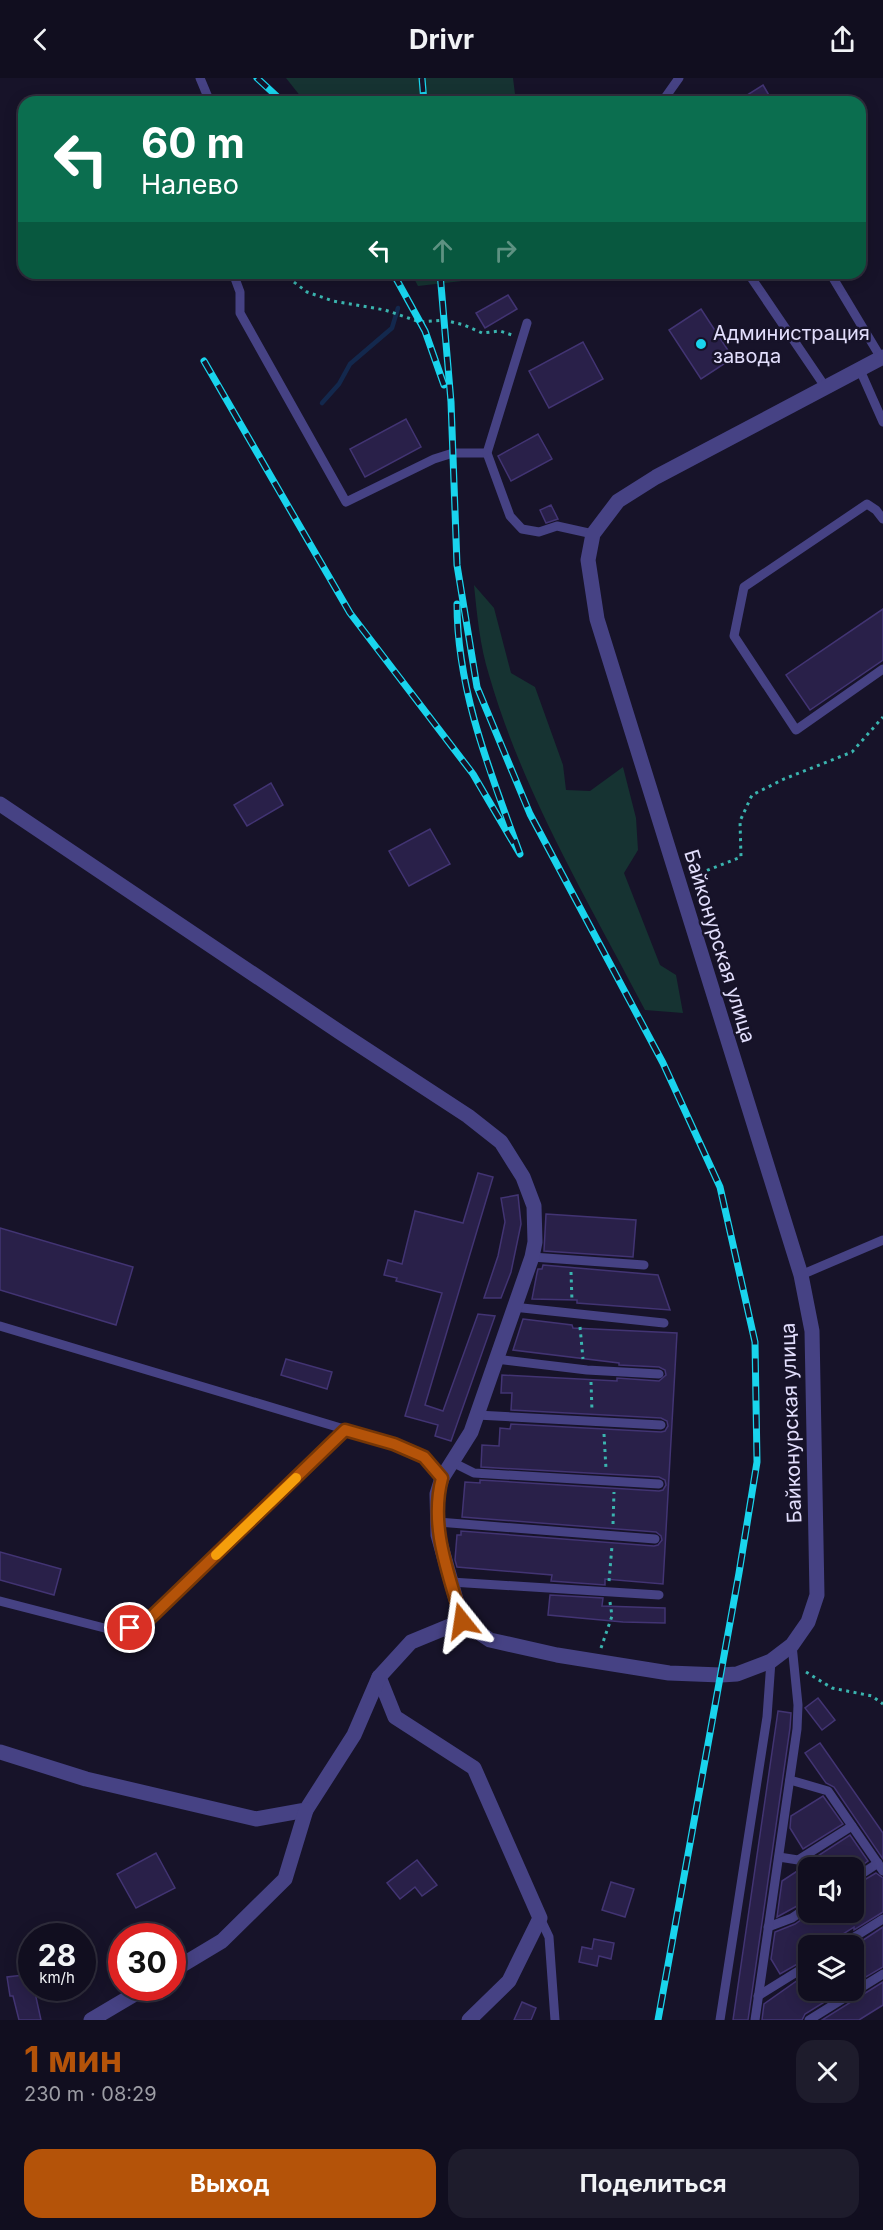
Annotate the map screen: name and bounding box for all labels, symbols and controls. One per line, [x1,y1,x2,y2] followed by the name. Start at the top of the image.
[24,23,57,56] icon: back
[409,23,474,56] text: Drivr
[826,23,859,56] icon: share
[141,117,245,168] text: 60 m
[42,120,120,198] icon: left
[141,168,239,201] text: Налево
[363,234,396,267] icon: left
[426,234,459,267] icon: ahead
[489,234,522,267] icon: right
[713,321,870,368] place label: Администрация завода
[694,337,708,351] marker: Администрация завода
[679,847,761,1045] street label: Байконурская улица
[776,1322,806,1524] street label: Байконурская улица
[430,1589,494,1653] position arrow
[104,1602,155,1653] pin
[113,1611,146,1644] icon: arrive
[798,1857,864,2001] map controls
[798,1857,864,1923] button: sound
[108,1923,186,2001] speed limit sign: 30
[798,1935,864,2001] button: layers
[38,1937,76,1973] text: 28
[39,1968,75,1987] text: km/h
[24,2037,122,2081] text: 1 мин
[796,2040,859,2103] button: close
[24,2082,157,2106] text: 230 m · 08:29
[24,2149,436,2218] button: Выход
[448,2149,859,2218] button: Поделиться

